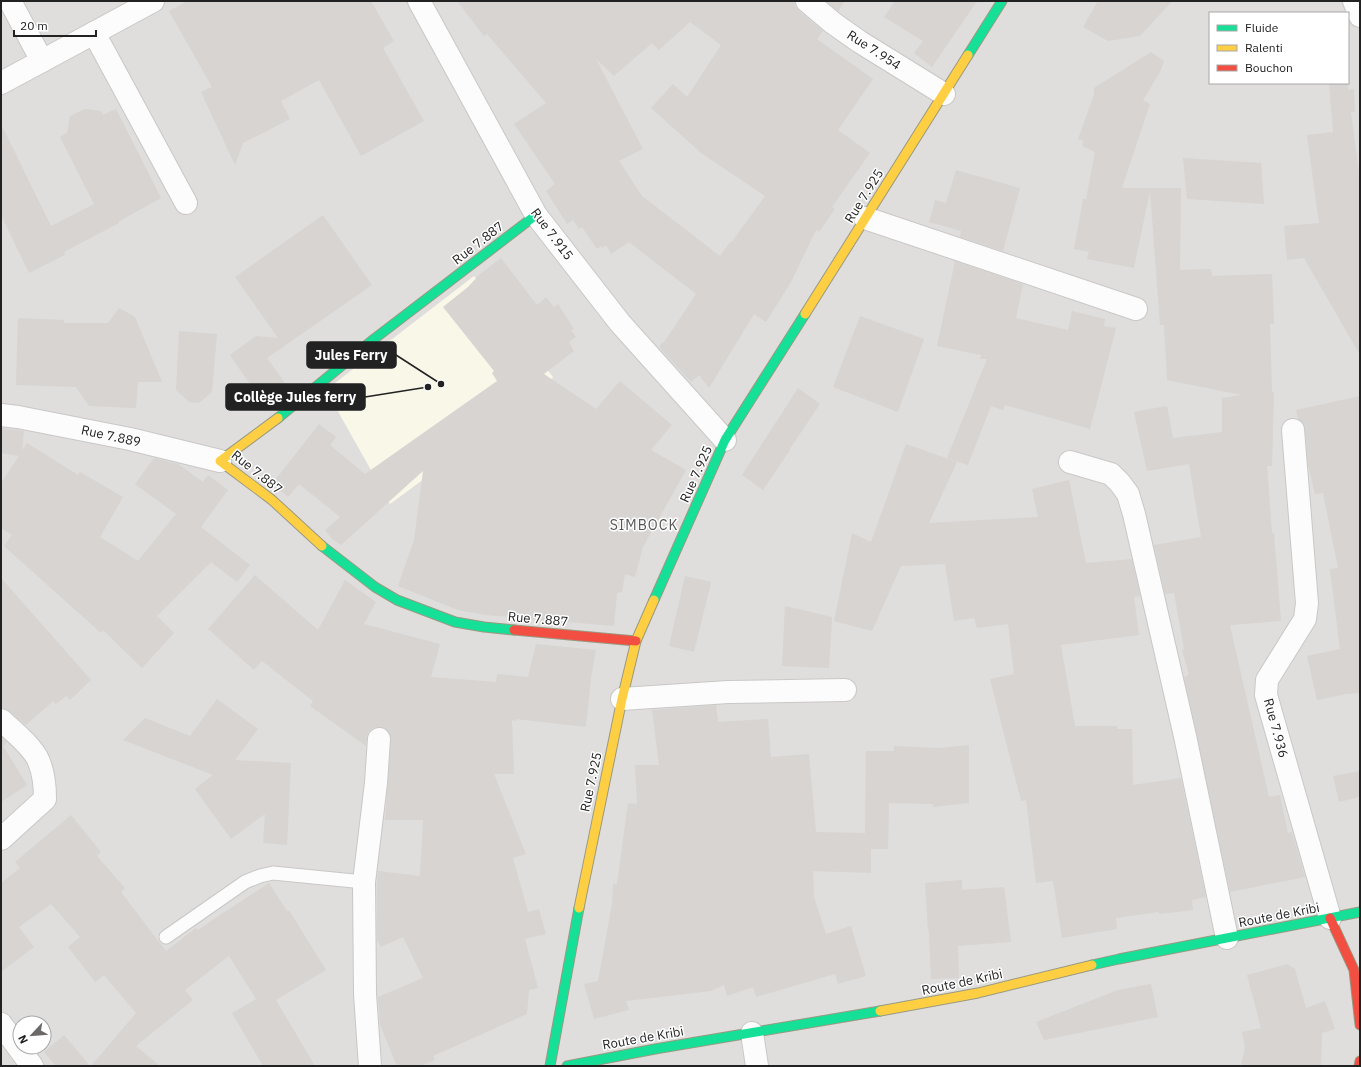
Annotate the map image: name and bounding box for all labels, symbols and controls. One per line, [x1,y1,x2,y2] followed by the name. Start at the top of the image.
[14,12,96,38] scale bar
[1209,12,1349,84] legend
[20,18,48,33] text: 20 m
[1245,20,1279,35] text: Fluide
[844,26,904,74] street label: Rue 7.954
[1245,40,1283,55] text: Ralenti
[1245,60,1293,75] text: Bouchon
[841,166,887,226] street label: Rue 7.925
[527,205,577,263] street label: Rue 7.915
[449,218,507,268] street label: Rue 7.887
[307,342,396,368] callout: Jules Ferry
[314,346,388,364] text: Jules Ferry
[226,384,365,410] callout: Collège Jules ferry
[234,388,357,406] text: Collège Jules ferry
[80,421,142,451] street label: Rue 7.889
[676,443,716,505] street label: Rue 7.925
[228,446,286,498] street label: Rue 7.887
[610,516,678,534] district label: SIMBOCK
[507,608,569,630] street label: Rue 7.887
[1260,697,1292,759] street label: Rue 7.936
[576,751,606,813] street label: Rue 7.925
[1237,899,1321,931] street label: Route de Kribi
[920,965,1004,999] street label: Route de Kribi
[12,1015,52,1055] north arrow
[601,1022,685,1054] street label: Route de Kribi
[15,1033,31,1046] text: N

